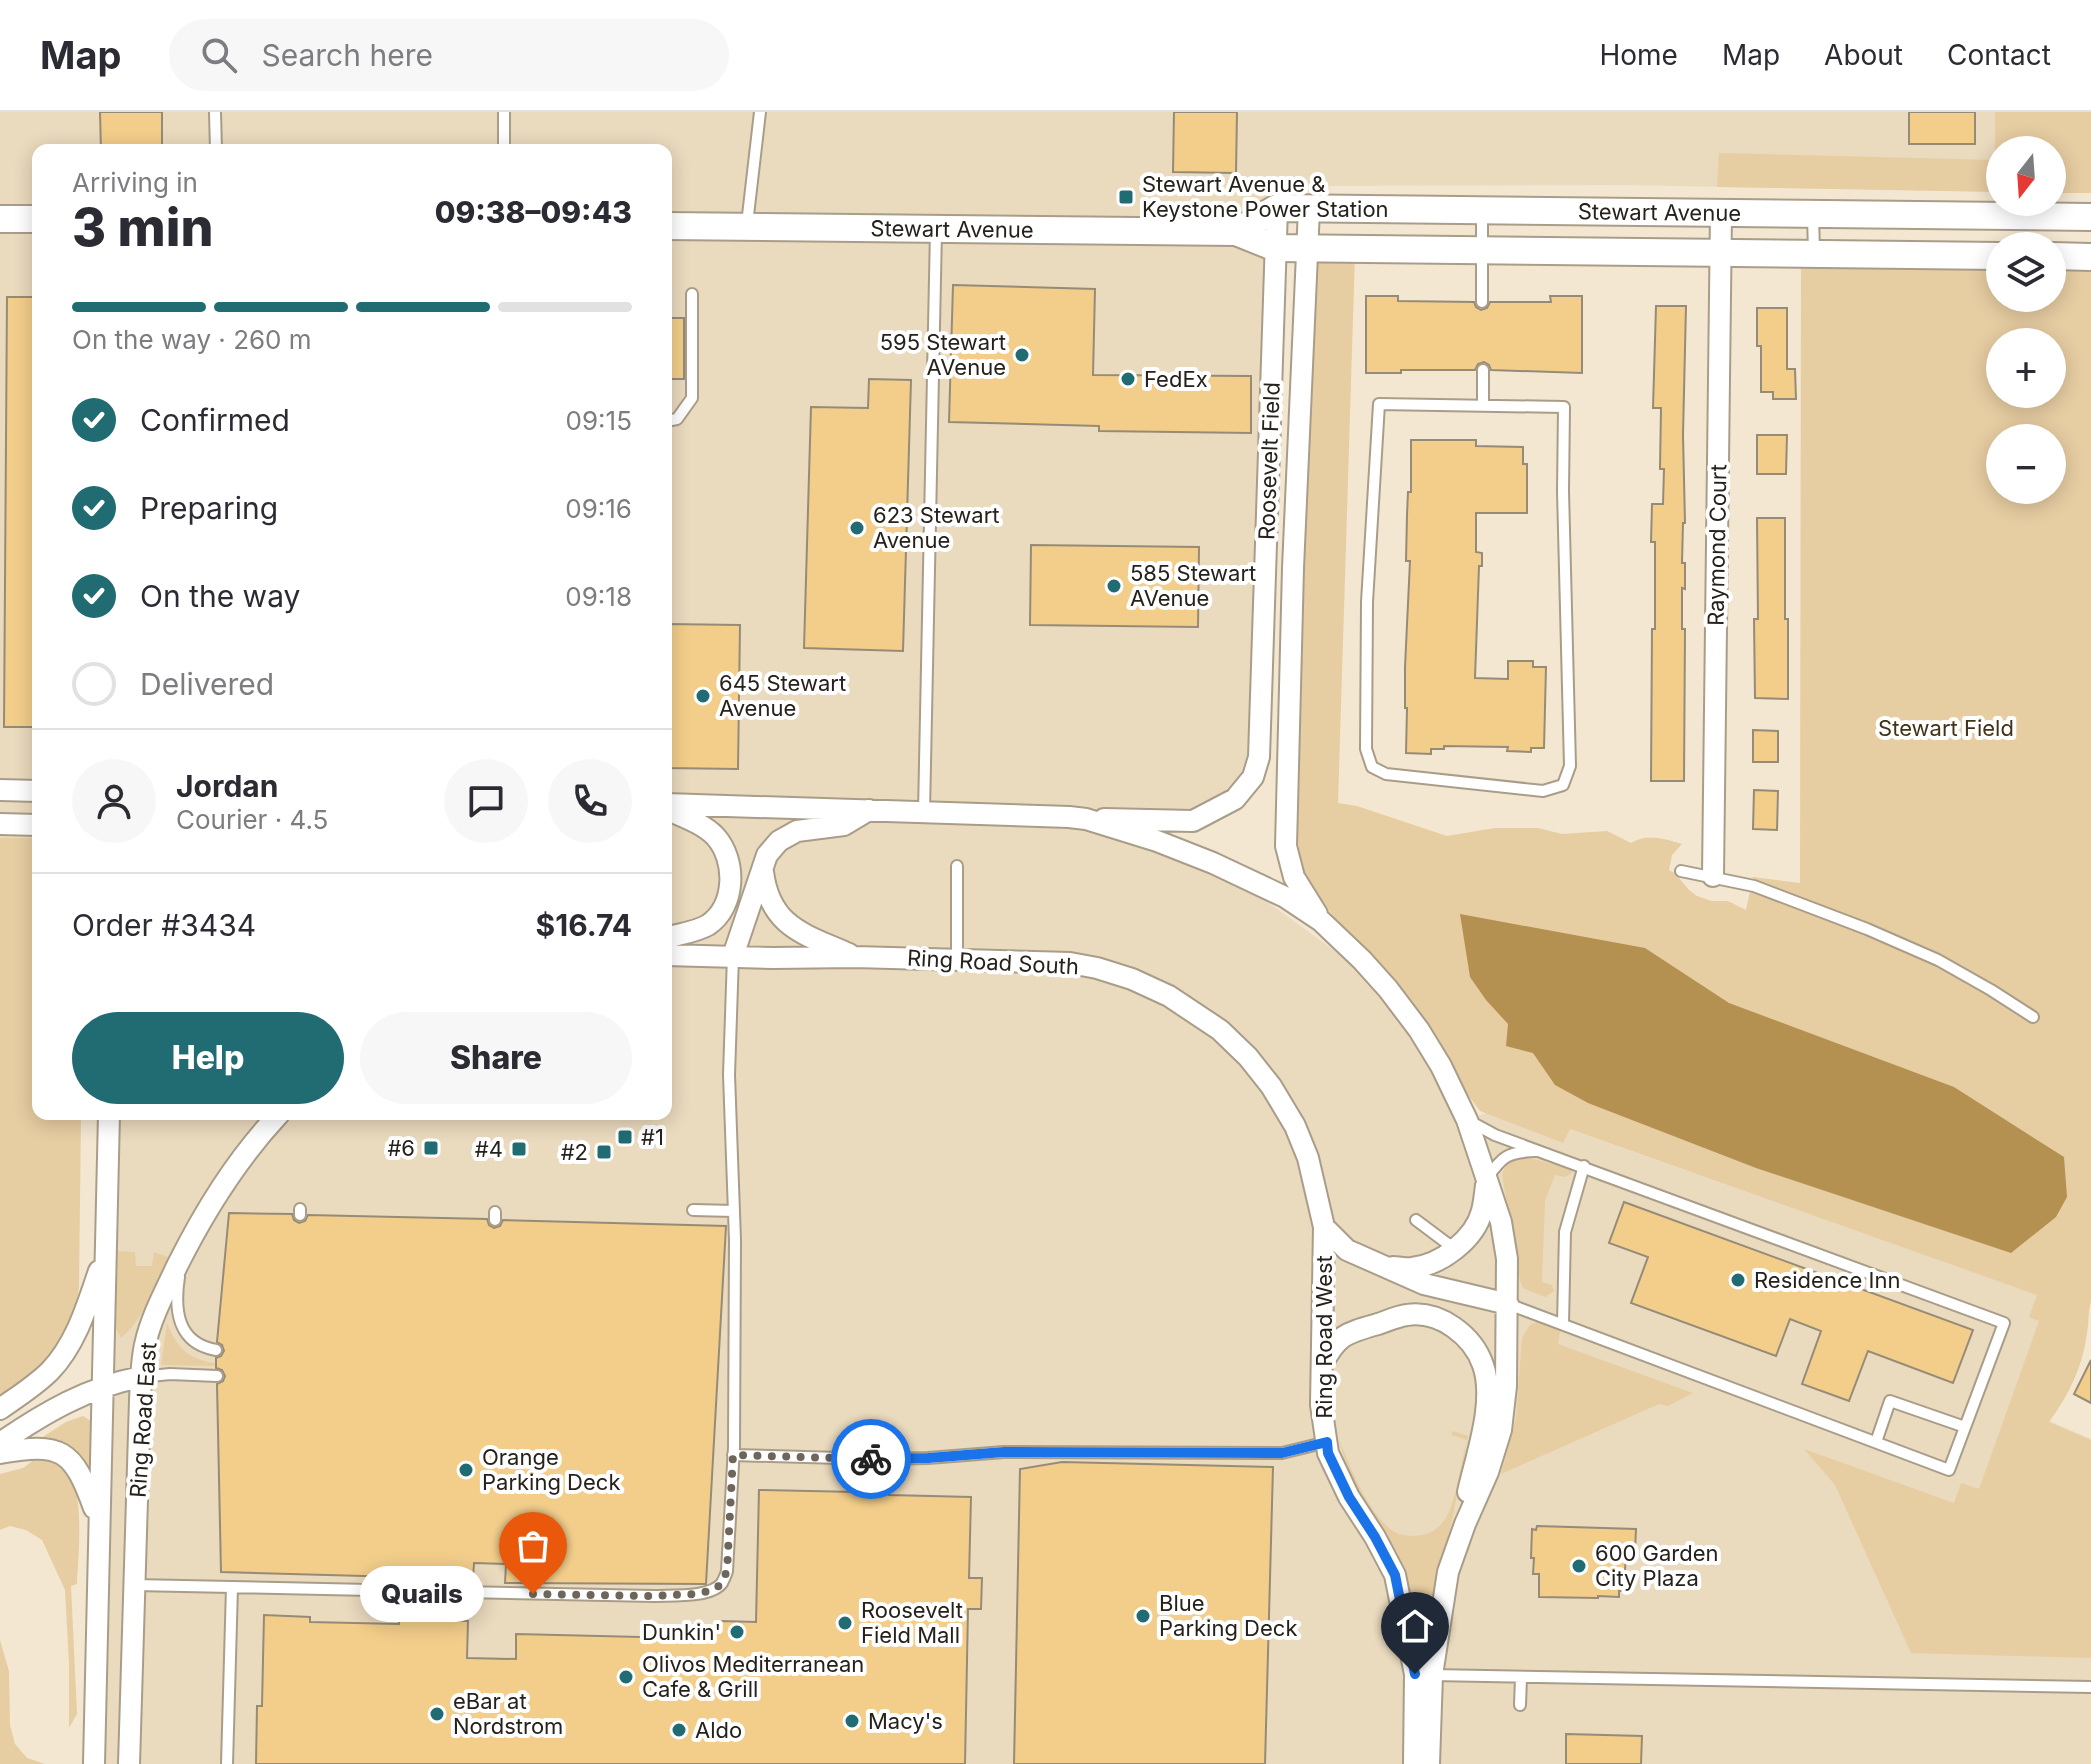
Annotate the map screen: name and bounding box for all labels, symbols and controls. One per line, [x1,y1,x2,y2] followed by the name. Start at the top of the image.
[169,19,729,91] search box
[40,32,121,78] text: Map
[197,33,241,77] icon: search
[261,37,433,73] text: Search here
[1599,38,1678,72] text: Home
[1722,38,1780,72] text: Map
[1824,38,1903,72] text: About
[1947,38,2051,72] text: Contact
[1986,136,2066,216] north arrow
[1986,136,2066,504] map controls
[72,167,198,198] text: Arriving in
[1142,171,1389,222] place label: Stewart Avenue & Keystone Power Station
[1117,188,1135,206] marker: Stewart Avenue & Keystone Power Station
[435,194,632,230] text: 09:38–09:43
[72,196,214,259] text: 3 min
[1578,198,1741,226] street label: Stewart Avenue
[870,215,1034,243] street label: Stewart Avenue
[1986,232,2066,312] button: layers
[72,324,312,355] text: On the way · 260 m
[1986,328,2066,408] button: +
[880,329,1006,380] place label: 595 Stewart AVenue
[1013,346,1031,364] marker: 595 Stewart AVenue
[1144,366,1208,392] place label: FedEx
[1119,370,1137,388] marker: FedEx
[1253,382,1285,540] street label: Roosevelt Field
[72,398,116,442] icon: check
[140,402,290,438] text: Confirmed
[566,405,632,436] text: 09:15
[1986,424,2066,504] button: −
[1703,464,1731,626] street label: Raymond Court
[72,486,116,530] icon: check
[140,490,278,526] text: Preparing
[565,493,632,524] text: 09:16
[873,502,1000,553] place label: 623 Stewart Avenue
[848,519,866,537] marker: 623 Stewart Avenue
[1130,560,1256,611] place label: 585 Stewart AVenue
[72,574,116,618] icon: check
[1105,577,1123,595] marker: 585 Stewart AVenue
[140,578,300,614] text: On the way
[565,581,632,612] text: 09:18
[140,666,274,702] text: Delivered
[719,670,846,721] place label: 645 Stewart Avenue
[694,687,712,705] marker: 645 Stewart Avenue
[1878,715,2014,741] park label: Stewart Field
[72,759,156,843] button: person
[444,759,528,843] button: chat
[548,759,632,843] button: phone
[176,768,278,804] text: Jordan
[176,804,328,835] text: Courier · 4.5
[72,907,256,943] text: Order #3434
[536,907,632,943] text: $16.74
[906,945,1080,979] street label: Ring Road South
[72,1012,344,1104] button: Help
[360,1012,632,1104] button: Share
[641,1124,664,1150] place label: #1
[616,1128,634,1146] marker: #1
[387,1135,415,1161] place label: #6
[475,1136,503,1162] place label: #4
[422,1139,440,1157] marker: #6
[561,1139,588,1165] place label: #2
[510,1140,528,1158] marker: #4
[595,1143,613,1161] marker: #2
[1311,1255,1337,1419] street label: Ring Road West
[1754,1267,1900,1293] place label: Residence Inn
[1729,1271,1747,1289] marker: Residence Inn
[125,1341,161,1499] street label: Ring Road East
[831,1419,911,1499] courier
[849,1437,893,1481] icon: bike
[482,1444,620,1495] place label: Orange Parking Deck
[457,1461,475,1479] marker: Orange Parking Deck
[499,1512,567,1594] pin
[511,1524,555,1568] icon: bag
[1595,1540,1719,1591] place label: 600 Garden City Plaza
[1570,1557,1588,1575] marker: 600 Garden City Plaza
[361,1566,485,1622] callout: Quails
[381,1578,463,1609] text: Quails
[1159,1590,1297,1641] place label: Blue Parking Deck
[1381,1592,1449,1674] pin
[861,1597,963,1648] place label: Roosevelt Field Mall
[1393,1604,1437,1648] icon: home
[1134,1607,1152,1625] marker: Blue Parking Deck
[836,1614,854,1632] marker: Roosevelt Field Mall
[642,1619,721,1645] place label: Dunkin'
[728,1623,746,1641] marker: Dunkin'
[642,1651,864,1702] place label: Olivos Mediterranean Cafe & Grill
[617,1668,635,1686] marker: Olivos Mediterranean Cafe & Grill
[453,1688,563,1739] place label: eBar at Nordstrom
[428,1705,446,1723] marker: eBar at Nordstrom
[868,1708,943,1734] place label: Macy's
[843,1712,861,1730] marker: Macy's
[695,1717,742,1743] place label: Aldo
[670,1721,688,1739] marker: Aldo

